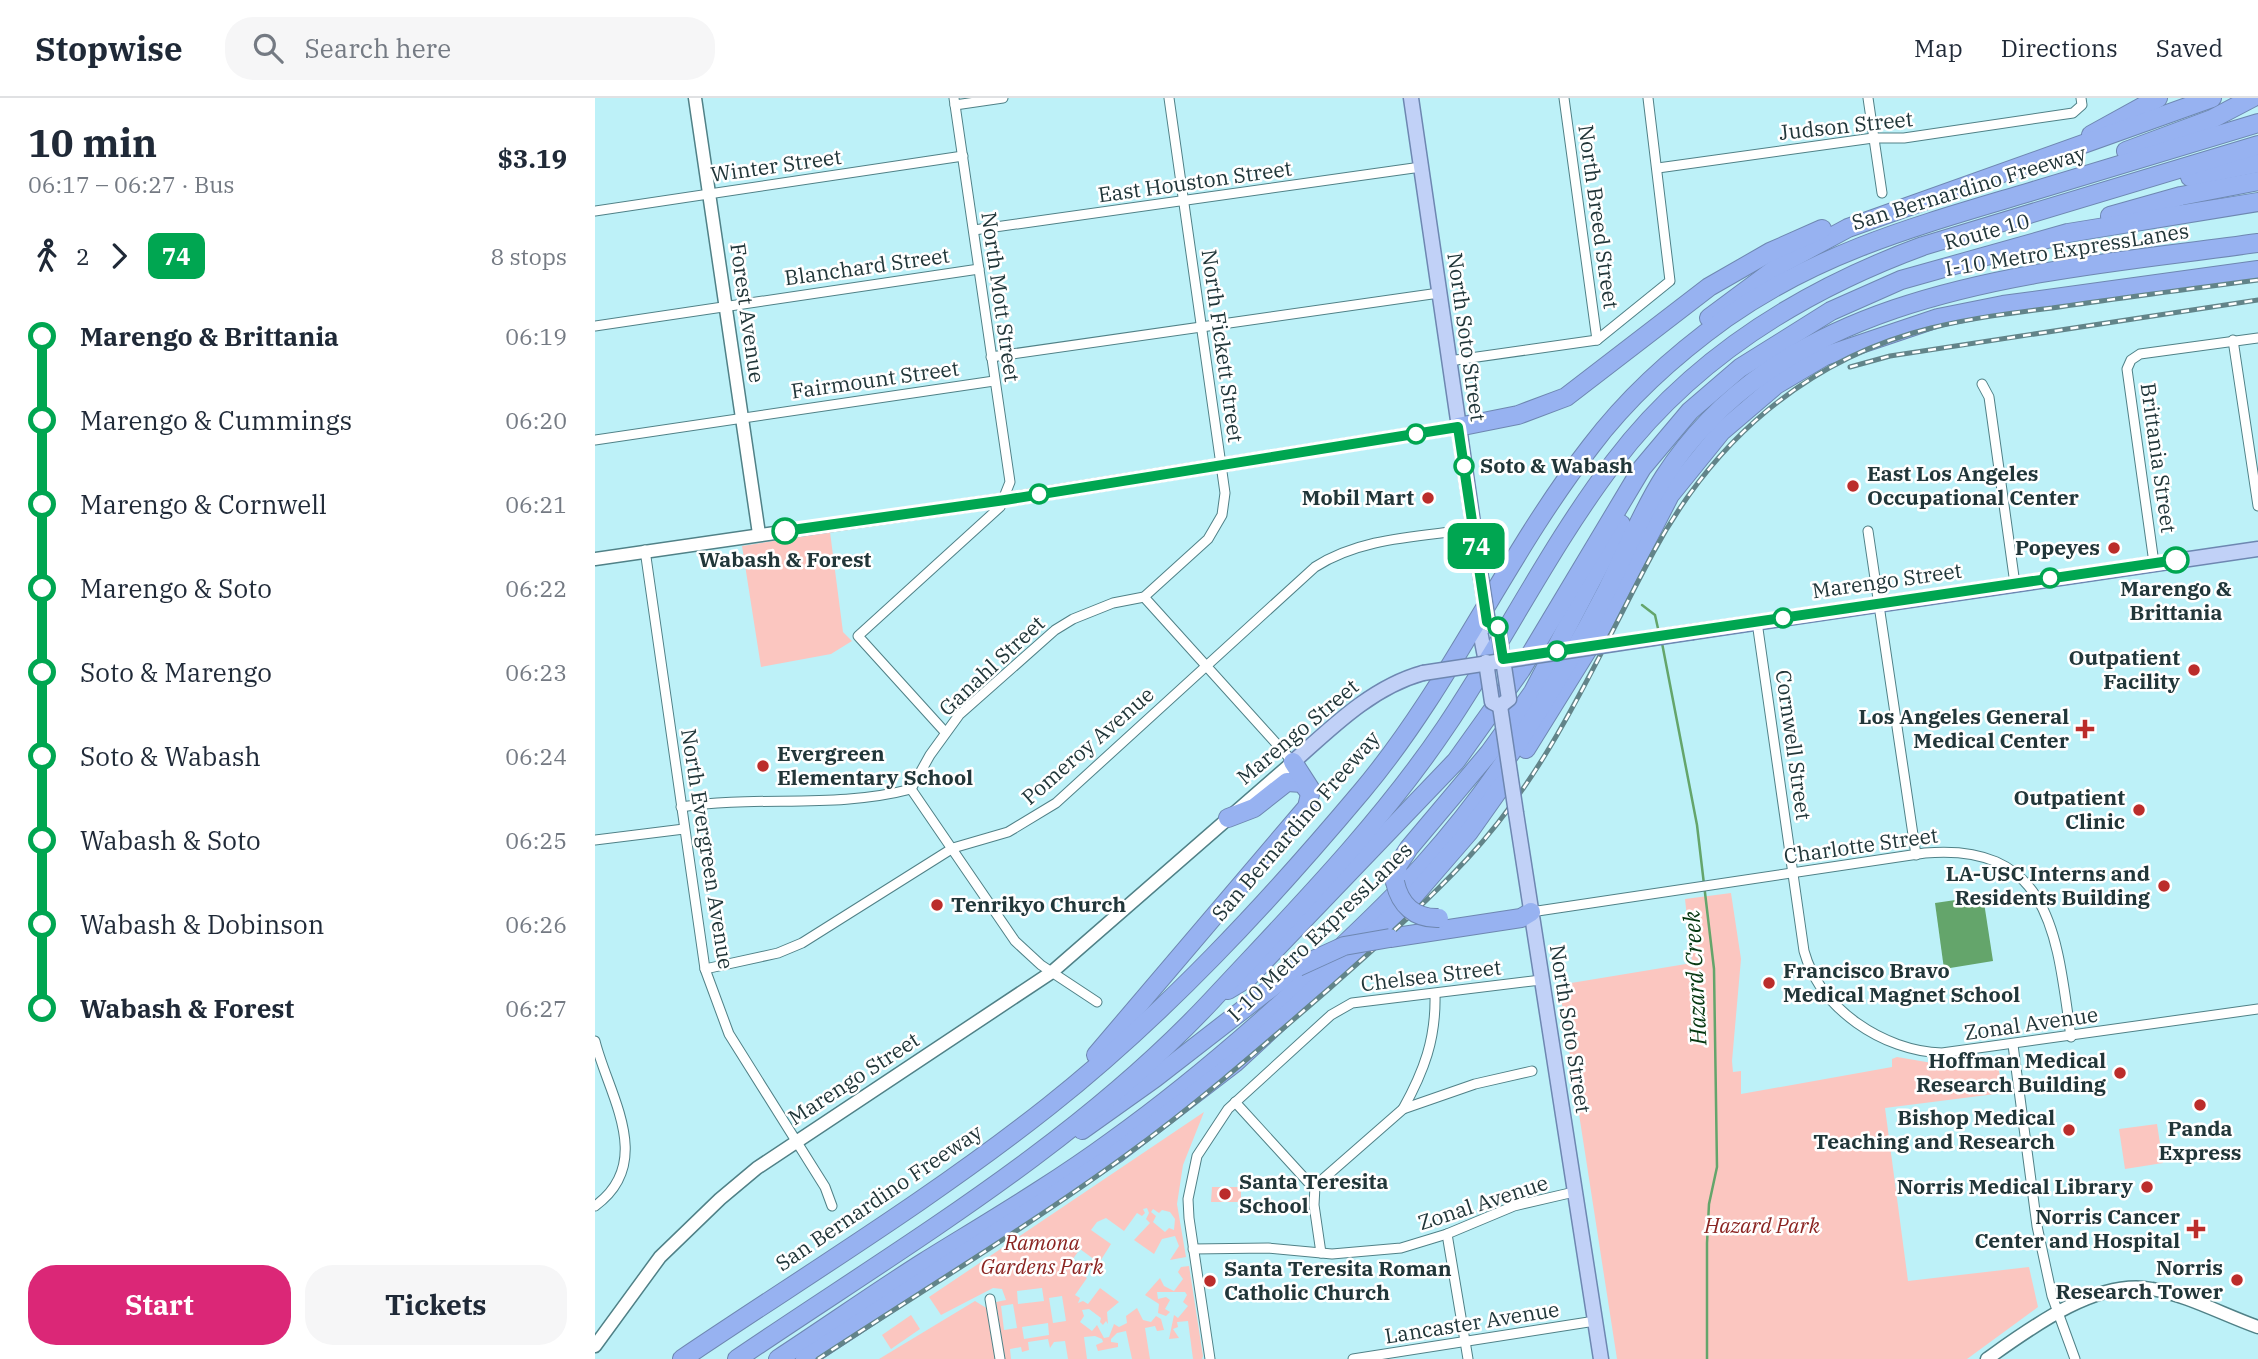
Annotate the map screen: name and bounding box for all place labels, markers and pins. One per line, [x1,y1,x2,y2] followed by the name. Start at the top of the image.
[1406,424,1426,444] unlabelled marker
[1480,451,1634,479] place label: Soto & Wabash
[1454,456,1474,476] marker: Soto & Wabash
[1867,459,2080,511] place label: East Los Angeles Occupational Center
[1845,478,1861,494] marker: East Los Angeles Occupational Center
[1302,483,1414,511] place label: Mobil Mart
[1029,484,1049,504] unlabelled marker
[1420,490,1436,506] marker: Mobil Mart
[772,518,798,544] marker: Wabash & Forest
[2015,533,2100,561] place label: Popeyes
[2106,540,2122,556] marker: Popeyes
[699,545,872,573] place label: Wabash & Forest
[2163,547,2189,573] marker: Marengo & Brittania
[2040,568,2060,588] unlabelled marker
[2120,574,2232,626] place label: Marengo & Brittania
[1773,608,1793,628] unlabelled marker
[1488,617,1508,637] unlabelled marker
[1547,641,1567,661] unlabelled marker
[2068,643,2180,695] place label: Outpatient Facility
[2186,662,2202,678] marker: Outpatient Facility
[1859,702,2070,754] place label: Los Angeles General Medical Center
[2075,719,2095,739] marker: Los Angeles General Medical Center
[777,739,973,791] place label: Evergreen Elementary School
[755,758,771,774] marker: Evergreen Elementary School
[2013,783,2125,835] place label: Outpatient Clinic
[2131,802,2147,818] marker: Outpatient Clinic
[1946,859,2151,911] place label: LA-USC Interns and Residents Building
[2156,878,2172,894] marker: LA-USC Interns and Residents Building
[951,890,1127,918] place label: Tenrikyo Church
[929,897,945,913] marker: Tenrikyo Church
[1783,956,2020,1008] place label: Francisco Bravo Medical Magnet School
[1761,975,1777,991] marker: Francisco Bravo Medical Magnet School
[1916,1046,2107,1098] place label: Hoffman Medical Research Building
[2112,1065,2128,1081] marker: Hoffman Medical Research Building
[2192,1097,2208,1113] marker: Panda Express
[1813,1103,2055,1155] place label: Bishop Medical Teaching and Research
[2159,1114,2241,1166] place label: Panda Express
[2061,1122,2077,1138] marker: Bishop Medical Teaching and Research
[1239,1167,1388,1219] place label: Santa Teresita School
[1897,1172,2133,1200] place label: Norris Medical Library
[2139,1179,2155,1195] marker: Norris Medical Library
[1217,1186,1233,1202] marker: Santa Teresita School
[1975,1202,2181,1254] place label: Norris Cancer Center and Hospital
[2186,1219,2206,1239] marker: Norris Cancer Center and Hospital
[2056,1253,2224,1305] place label: Norris Research Tower
[1224,1254,1452,1306] place label: Santa Teresita Roman Catholic Church
[2229,1272,2245,1288] marker: Norris Research Tower
[1202,1273,1218,1289] marker: Santa Teresita Roman Catholic Church

